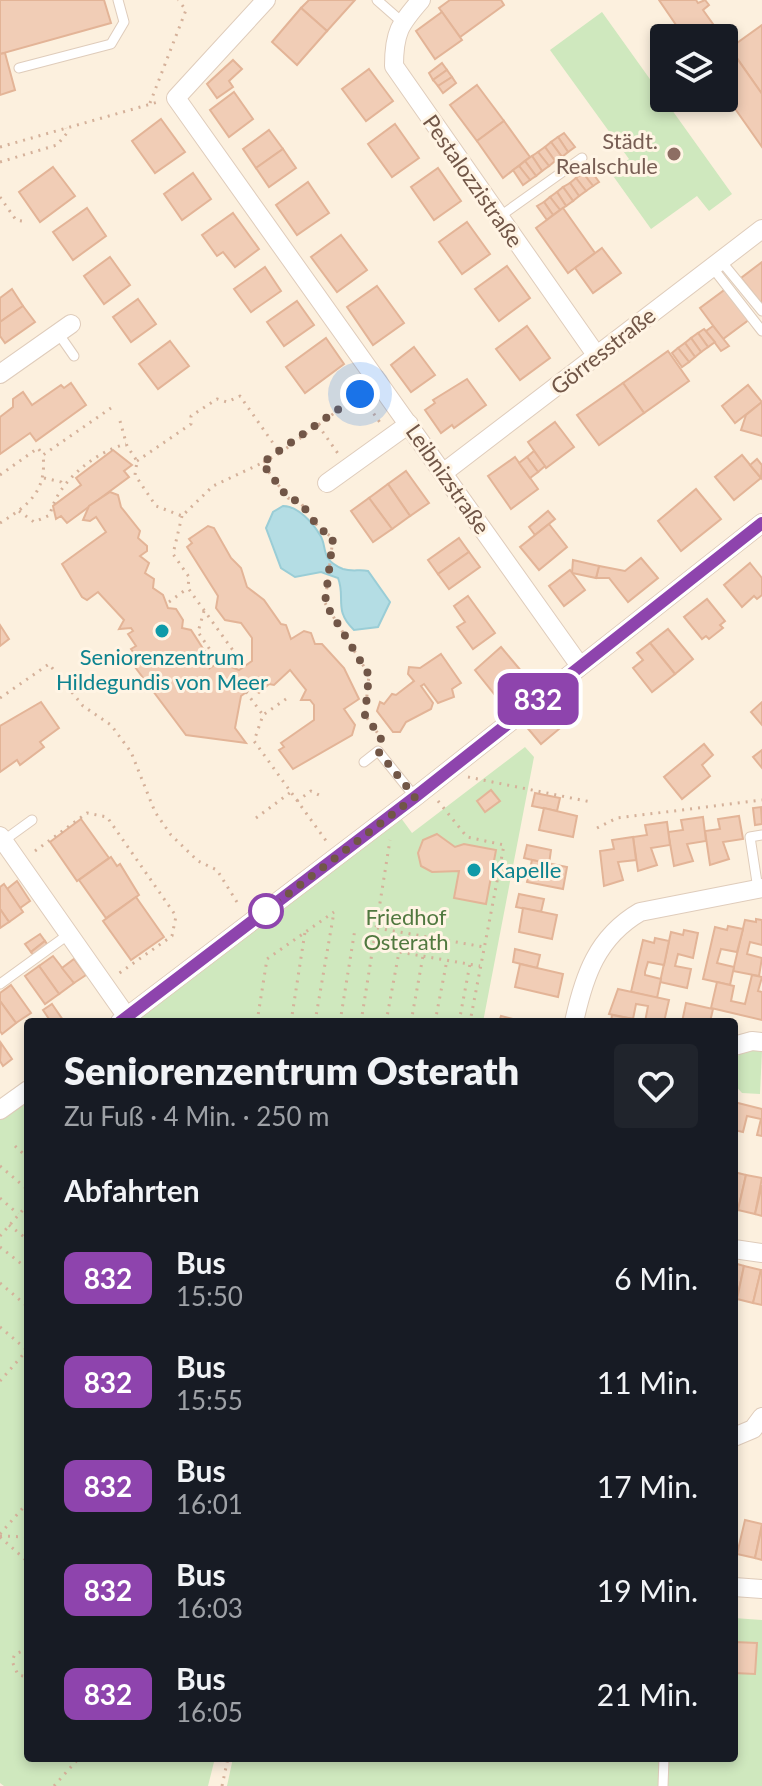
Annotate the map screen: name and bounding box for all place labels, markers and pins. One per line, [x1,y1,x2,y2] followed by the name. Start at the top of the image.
[556,127,658,179] place label: Städt. Realschule
[665,145,683,163] marker: Städt. Realschule
[153,622,171,640] marker: Seniorenzentrum Hildegundis von Meer
[56,643,268,695] place label: Seniorenzentrum Hildegundis von Meer
[490,856,561,883] place label: Kapelle
[465,861,483,879] marker: Kapelle
[249,894,283,928] unlabelled marker

